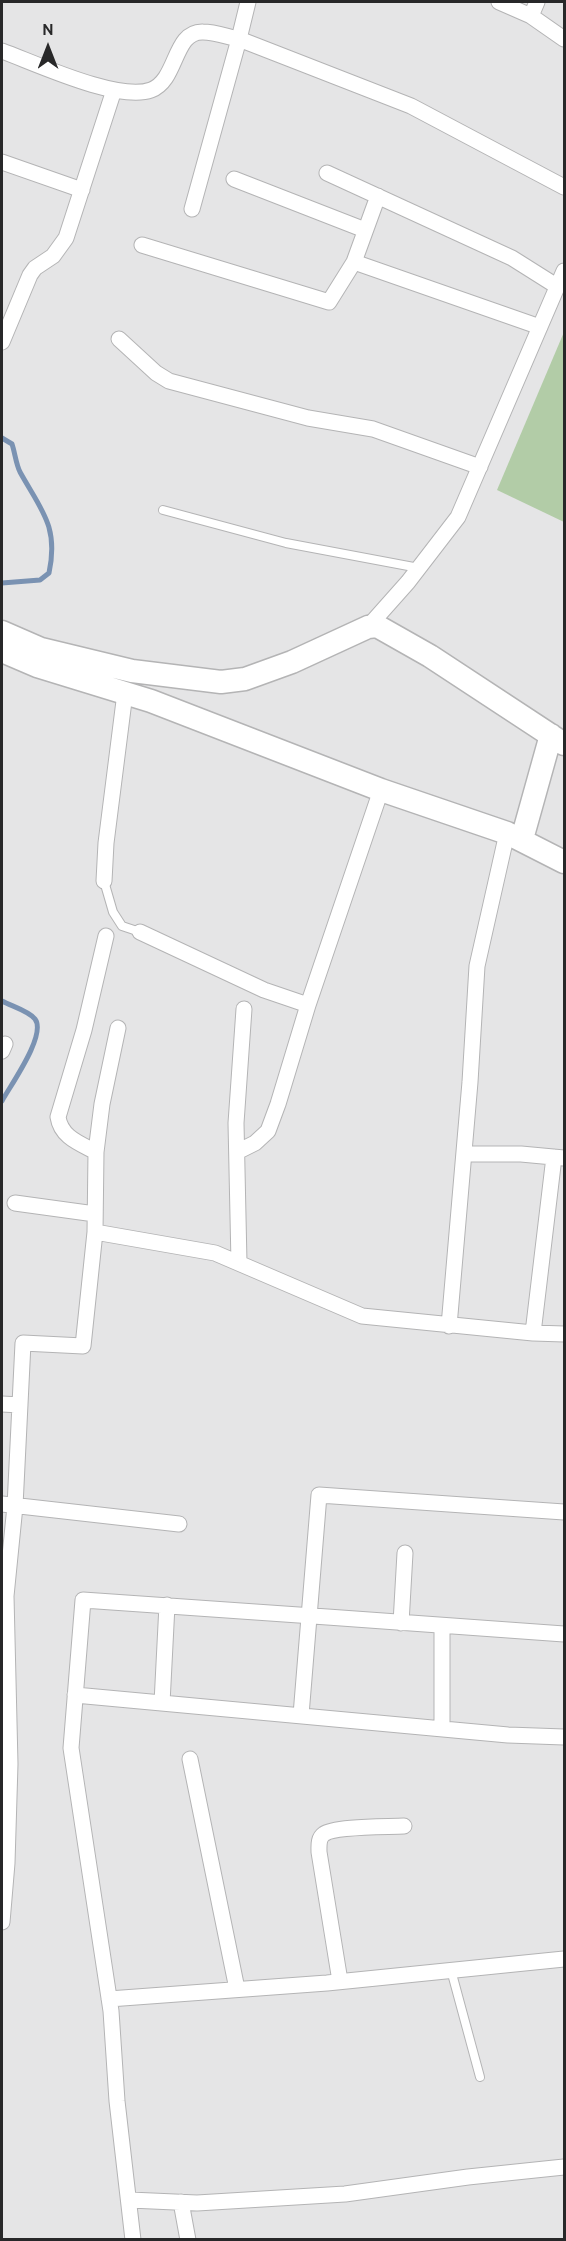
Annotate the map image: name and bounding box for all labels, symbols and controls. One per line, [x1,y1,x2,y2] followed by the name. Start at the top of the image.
[18,18,78,78] north arrow
[42,20,54,39] text: N

